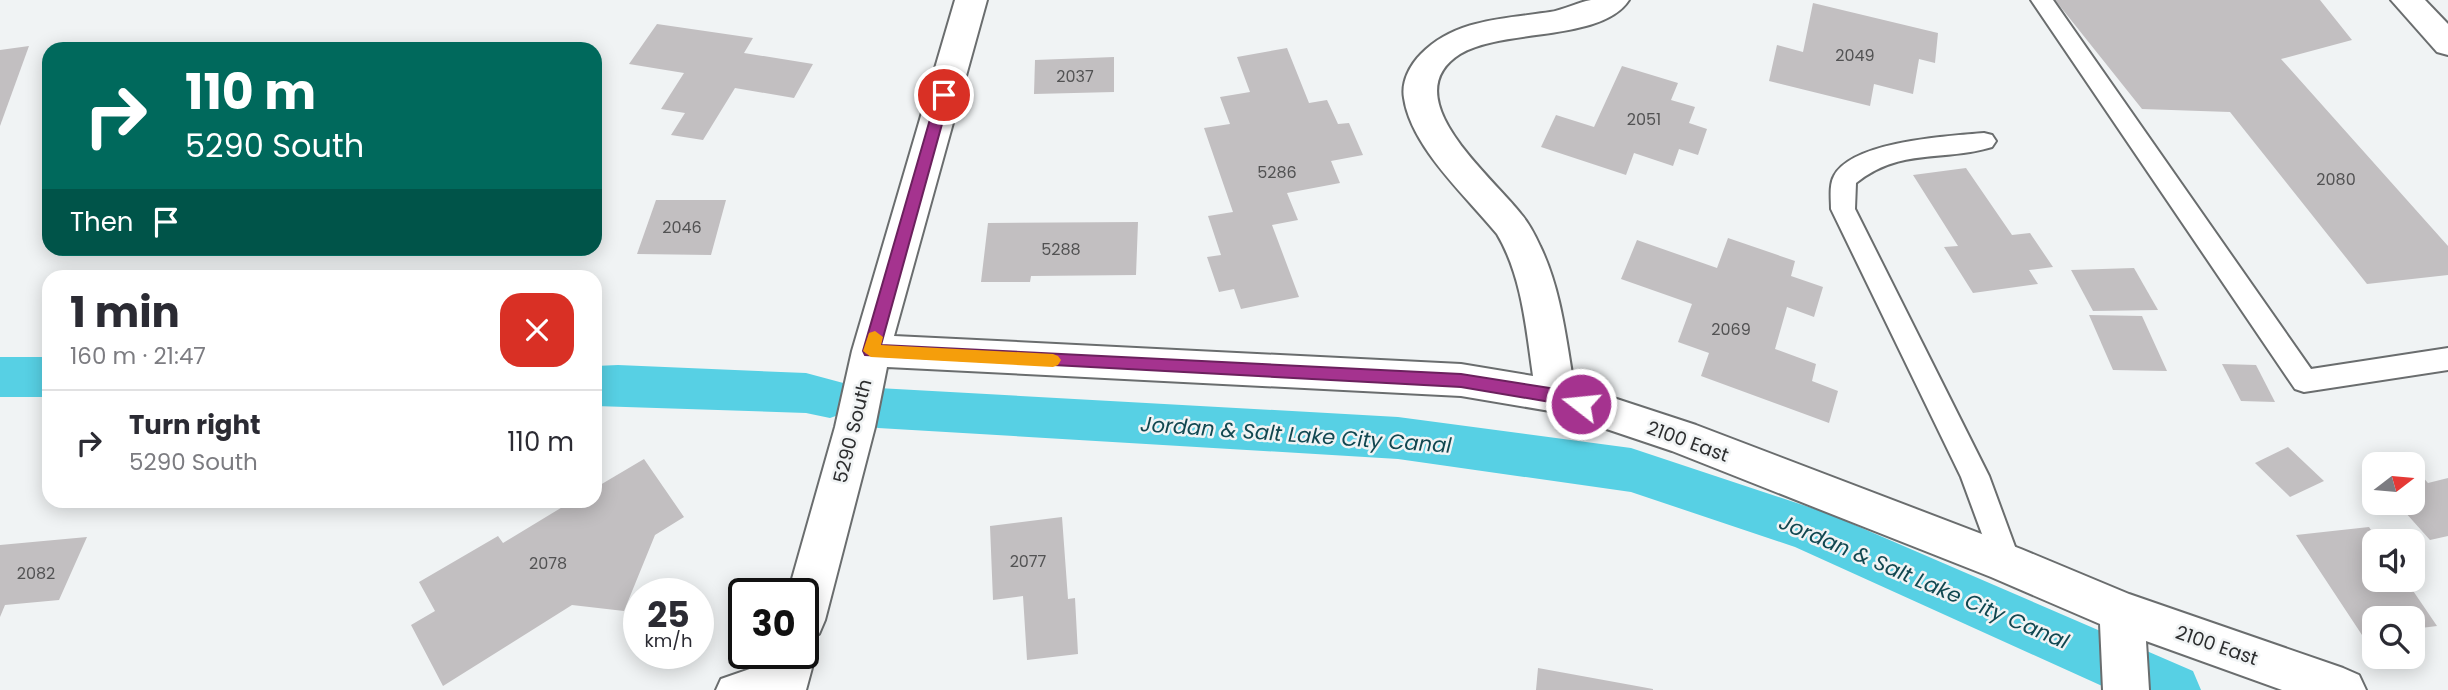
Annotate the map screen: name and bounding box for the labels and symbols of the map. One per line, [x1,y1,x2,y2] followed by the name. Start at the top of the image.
[1835,44,1875,67] house number: 2049
[914,65,974,125] pin
[1056,65,1094,88] house number: 2037
[1627,108,1661,131] house number: 2051
[1257,161,1297,184] house number: 5286
[2316,168,2356,191] house number: 2080
[662,216,702,239] house number: 2046
[1041,238,1081,261] house number: 5288
[1711,318,1751,341] house number: 2069
[1544,367,1618,441] position arrow
[827,376,878,486] street label: 5290 South
[1140,409,1453,460] water label: Jordan & Salt Lake City Canal
[1643,414,1733,469] street label: 2100 East
[2362,452,2426,514] north arrow
[1775,507,2074,656] water label: Jordan & Salt Lake City Canal
[1010,550,1047,573] house number: 2077
[529,552,567,575] house number: 2078
[17,562,55,585] house number: 2082
[728,578,819,669] speed limit sign: 30
[2172,619,2262,672] street label: 2100 East

